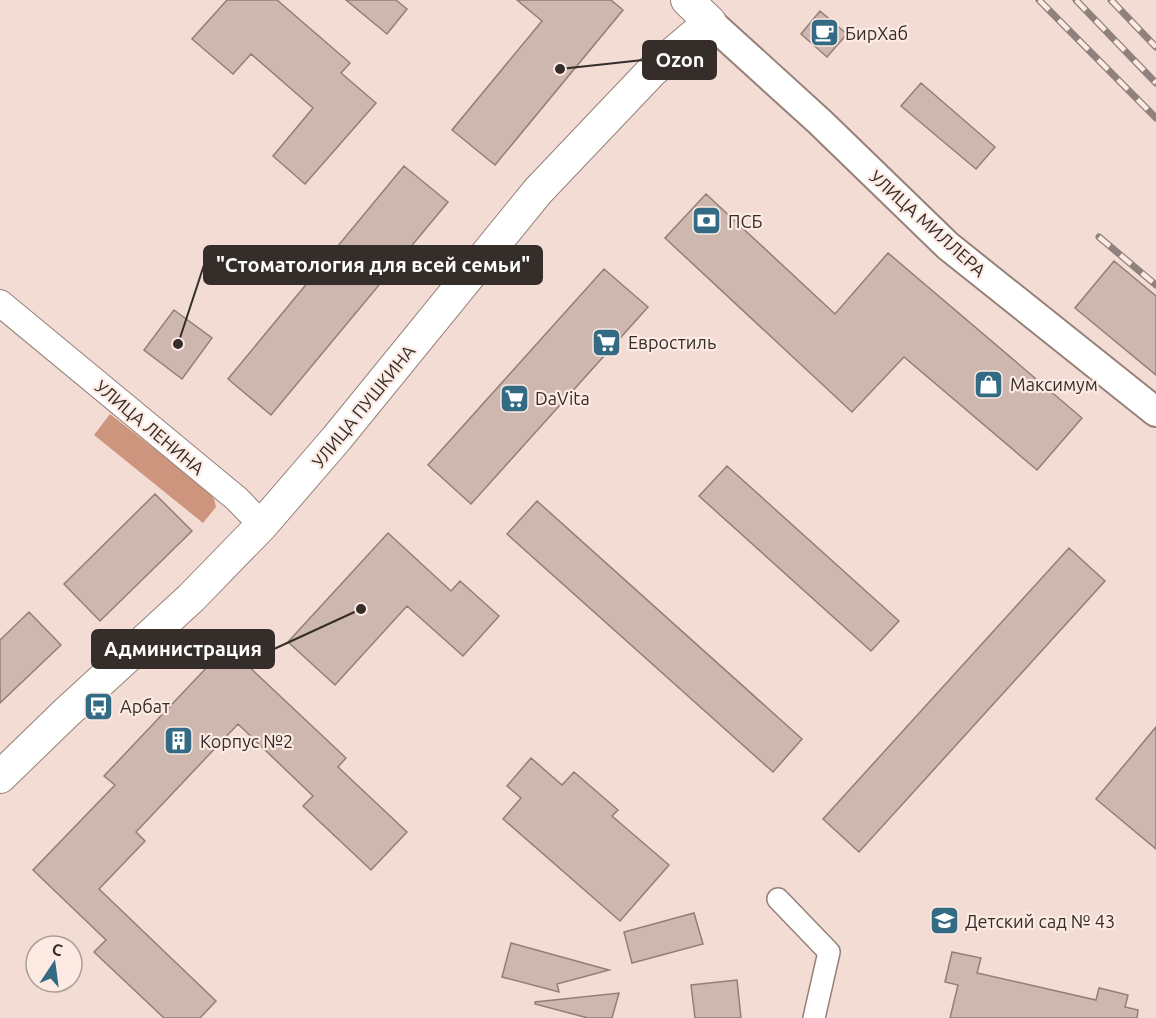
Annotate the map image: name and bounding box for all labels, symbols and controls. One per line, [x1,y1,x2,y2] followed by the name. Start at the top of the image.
[808,17,840,49] cafe icon: БирХаб
[845,23,908,43] place label: БирХаб
[643,41,716,79] callout: Ozon
[655,48,705,71] text: Ozon
[866,166,990,280] street label: УЛИЦА МИЛЛЕРА
[691,205,723,237] bank icon: ПСБ
[728,211,763,231] place label: ПСБ
[204,246,542,284] callout: "Стоматология для всей семьи"
[216,253,530,276] text: "Стоматология для всей семьи"
[591,326,623,358] supermarket icon: Евростиль
[628,332,716,352] place label: Евростиль
[308,341,419,471] street label: УЛИЦА ПУШКИНА
[973,368,1005,400] shop icon: Максимум
[1010,374,1098,394] place label: Максимум
[92,376,209,478] street label: УЛИЦА ЛЕНИНА
[498,382,530,414] supermarket icon: DaVita
[535,388,590,408] place label: DaVita
[92,630,274,668] callout: Администрация
[104,637,262,660] text: Администрация
[83,690,115,722] bus stop icon: Арбат
[120,696,170,716] place label: Арбат
[163,725,195,757] building icon: Корпус №2
[200,731,293,751] place label: Корпус №2
[928,905,960,937] school or university icon: Детский сад № 43
[965,911,1115,931] place label: Детский сад № 43
[24,934,84,994] north arrow
[50,939,64,959] text: С

